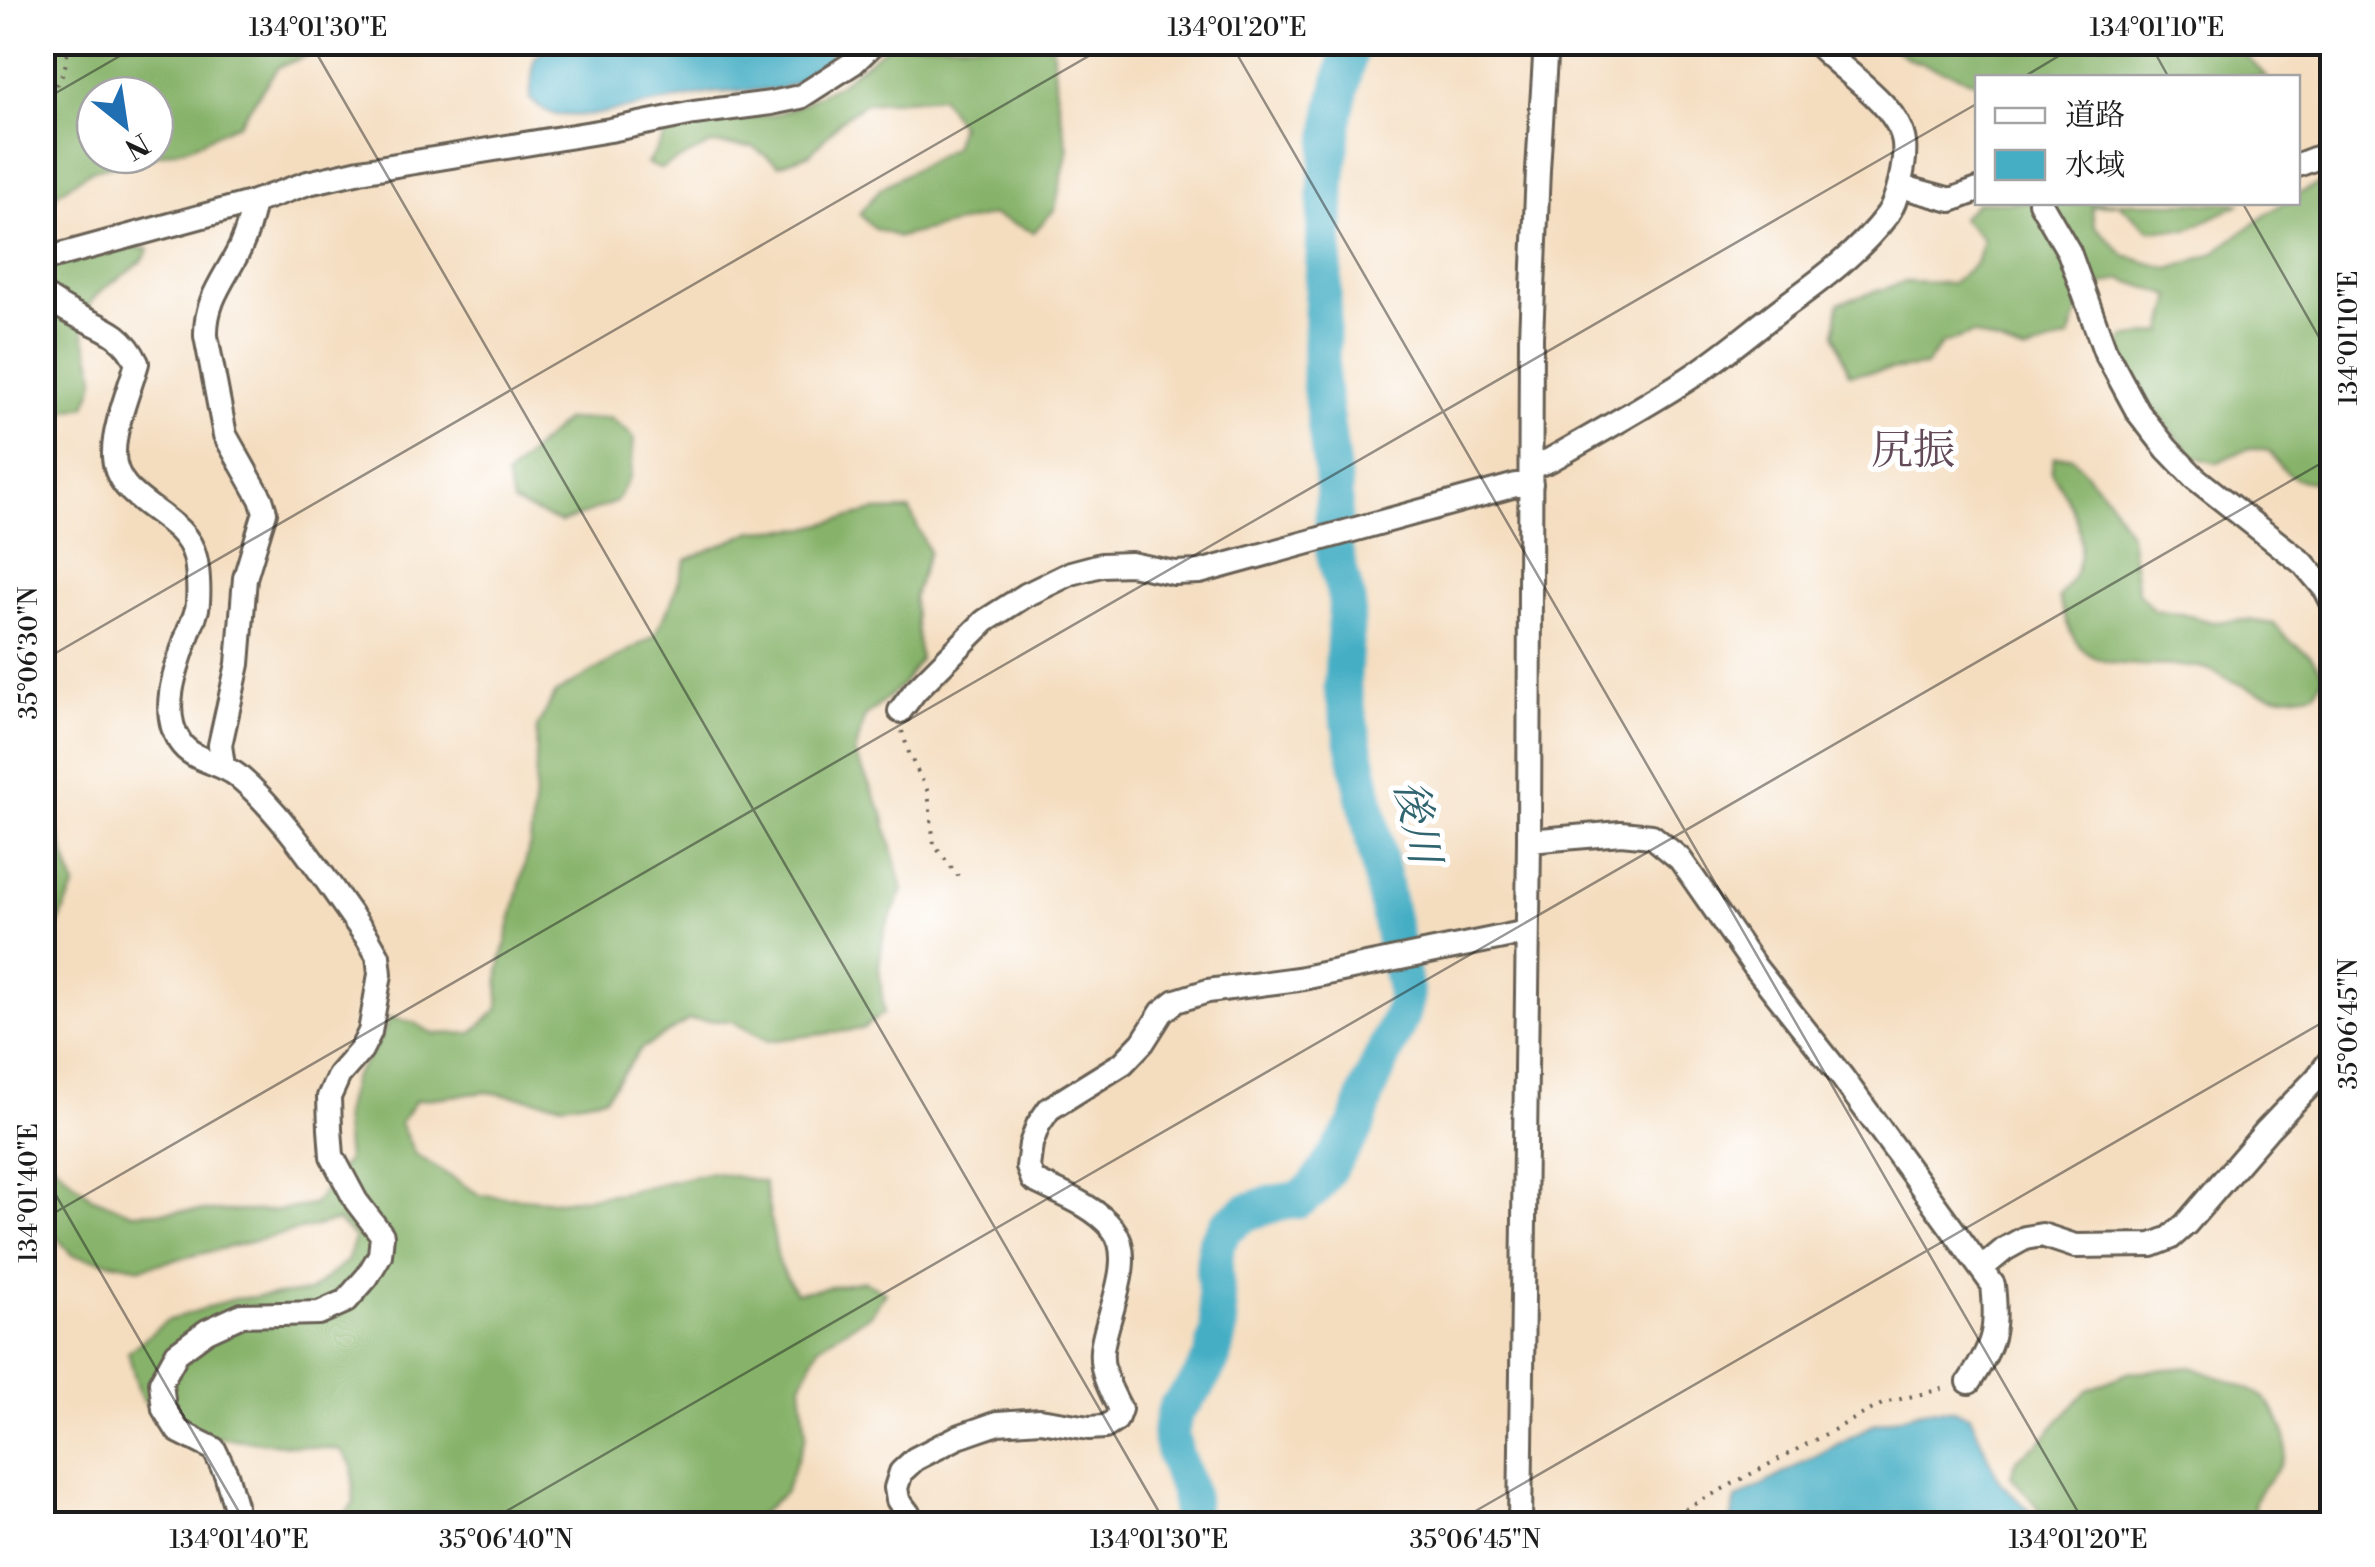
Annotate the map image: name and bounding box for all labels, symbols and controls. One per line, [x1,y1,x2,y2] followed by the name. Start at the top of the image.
[249,13,387,44] text: 134°01'30"E
[1167,13,1307,44] text: 134°01'20"E
[2090,13,2224,44] text: 134°01'10"E
[75,75,175,175] north arrow
[1975,75,2300,205] legend
[2065,97,2125,135] text: 道路
[118,125,155,166] text: N
[2065,147,2125,185] text: 水域
[2334,271,2365,405] text: 134°01'10"E
[1871,425,1955,478] district label: 尻振
[14,586,45,719] text: 35°06'30"N
[1381,775,1451,872] water label: 後川
[2334,958,2365,1090] text: 35°06'45"N
[14,1123,45,1263] text: 134°01'40"E
[169,1525,309,1556] text: 134°01'40"E
[439,1525,573,1556] text: 35°06'40"N
[1090,1525,1228,1556] text: 134°01'30"E
[1409,1525,1541,1556] text: 35°06'45"N
[2008,1525,2148,1556] text: 134°01'20"E

